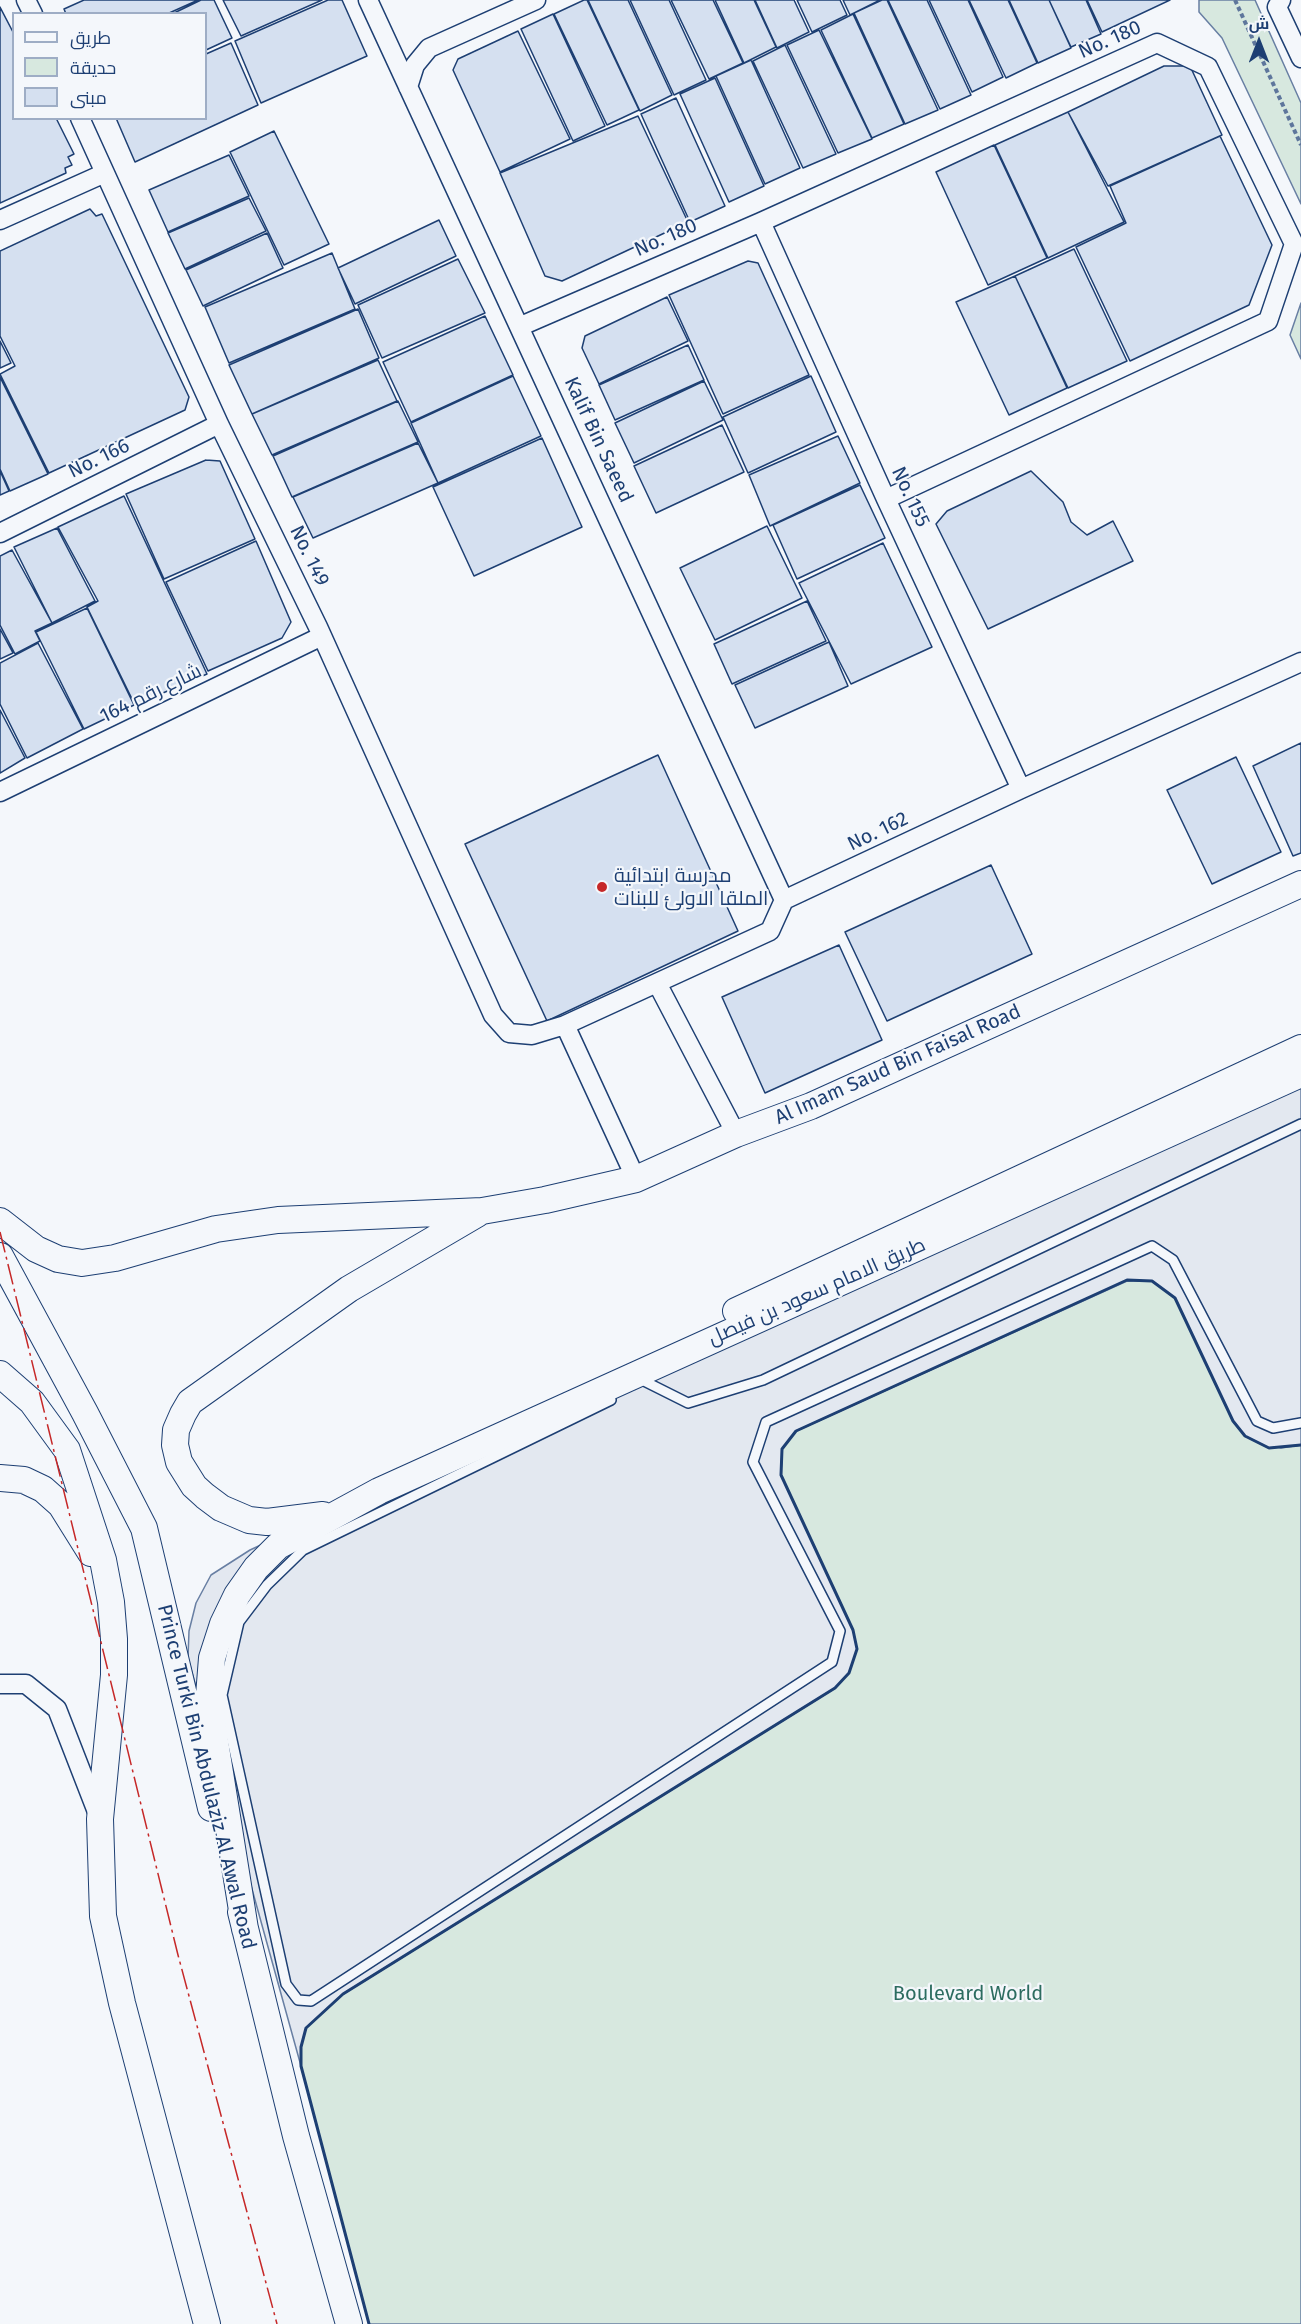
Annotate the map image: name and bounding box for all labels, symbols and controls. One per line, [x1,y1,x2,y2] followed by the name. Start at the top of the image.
[12,12,207,120] legend
[1229,12,1289,72] north arrow
[1249,14,1269,33] text: ش
[1075,16,1145,64] street label: No. 180
[70,27,111,49] text: طريق
[70,57,116,79] text: حديقة
[70,87,107,109] text: مبنى
[631,214,701,262] street label: No. 180
[558,373,638,507] street label: Kalif Bin Saeed
[64,434,134,484] street label: No. 166
[886,463,934,531] street label: No. 155
[284,522,334,590] street label: No. 149
[96,659,206,729] street label: شارع رقم 164
[844,807,912,857] street label: No. 162
[614,864,768,911] place label: مدرسة ابتدائية الملقا الاولئ للبنات
[595,880,609,894] marker: مدرسة ابتدائية الملقا الاولئ للبنات
[771,1000,1025,1130] street label: Al Imam Saud Bin Faisal Road
[705,1233,929,1351] street label: طريق الامام سعود بن فيصل
[151,1602,261,1952] street label: Prince Turki Bin Abdulaziz Al Awal Road
[893,1982,1043,2006] park label: Boulevard World

